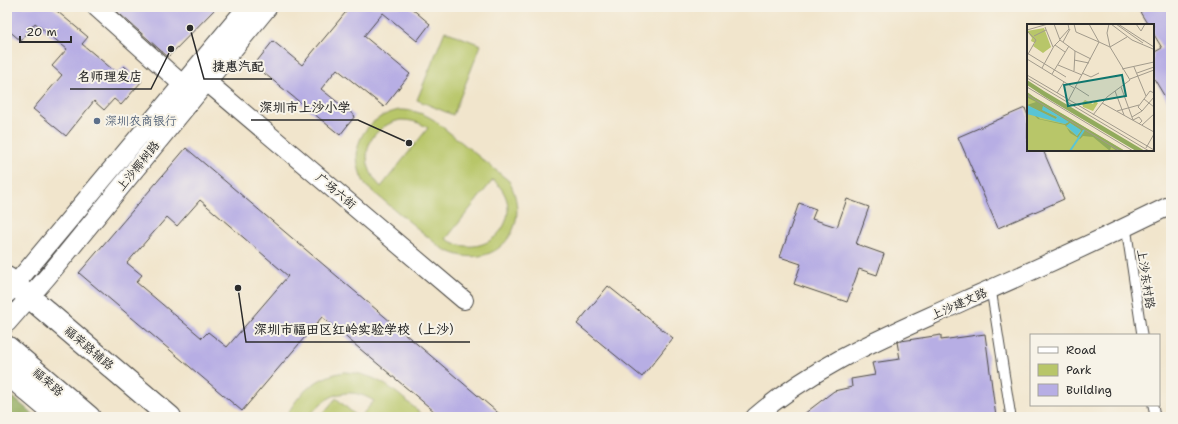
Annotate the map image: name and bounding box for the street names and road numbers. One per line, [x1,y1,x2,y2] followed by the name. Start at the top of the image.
[113,138,163,194] street label: 上沙椰树路
[312,169,360,213] street label: 广场六街
[1133,248,1159,310] street label: 上沙东村路
[928,284,990,324] street label: 上沙建文路
[61,323,117,373] street label: 福荣路辅路
[29,364,67,400] street label: 福荣路

